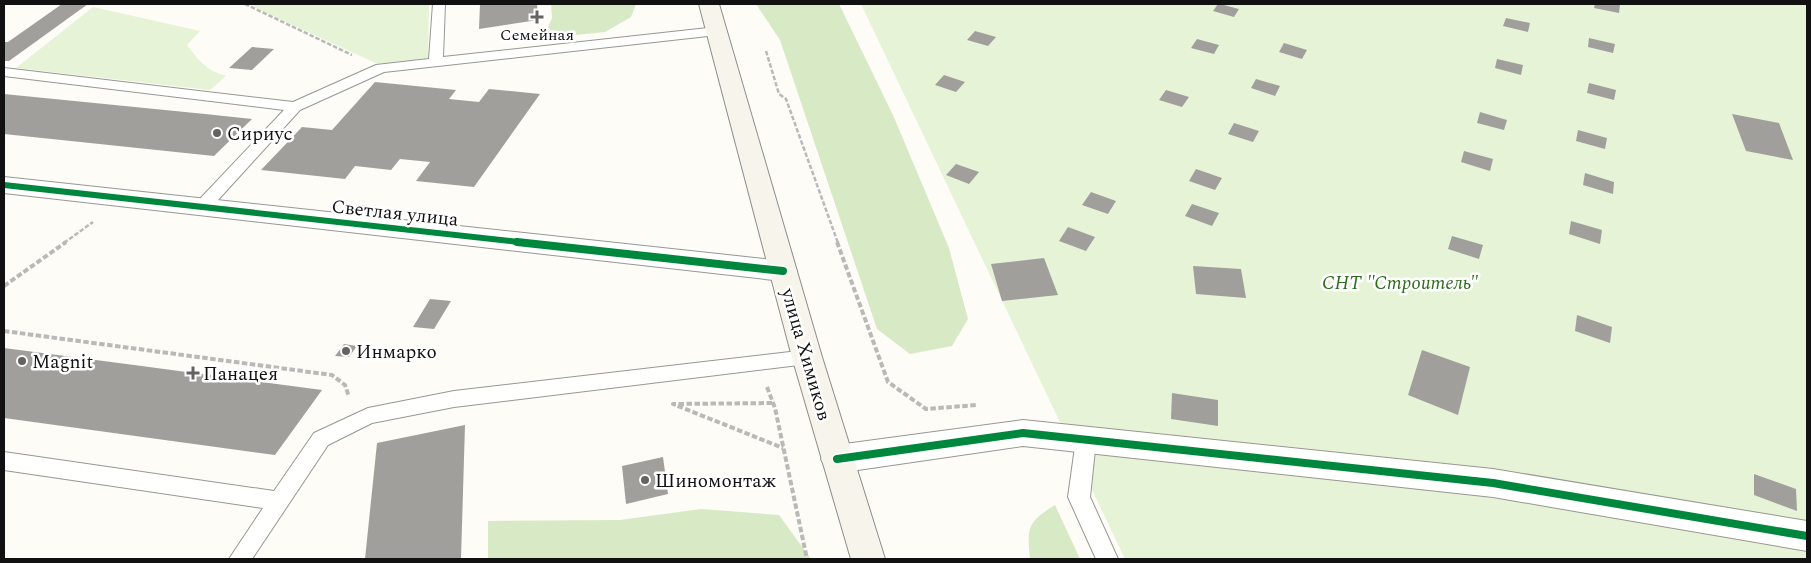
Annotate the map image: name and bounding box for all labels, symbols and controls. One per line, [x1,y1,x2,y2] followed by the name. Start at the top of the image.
[531,11,543,23] marker: Семейная
[500,23,574,47] place label: Семейная
[227,120,293,149] place label: Сириус
[211,127,223,139] marker: Сириус
[330,192,460,235] street label: Светлая улица
[1322,269,1478,298] park label: СНТ "Строитель"
[773,284,838,424] street label: улица Химиков
[356,338,437,367] place label: Инмарко
[340,345,352,357] marker: Инмарко
[32,348,94,377] place label: Magnit
[16,355,28,367] marker: Magnit
[203,360,278,389] place label: Панацея
[187,367,199,379] marker: Панацея
[655,467,777,496] place label: Шиномонтаж
[639,474,651,486] marker: Шиномонтаж

